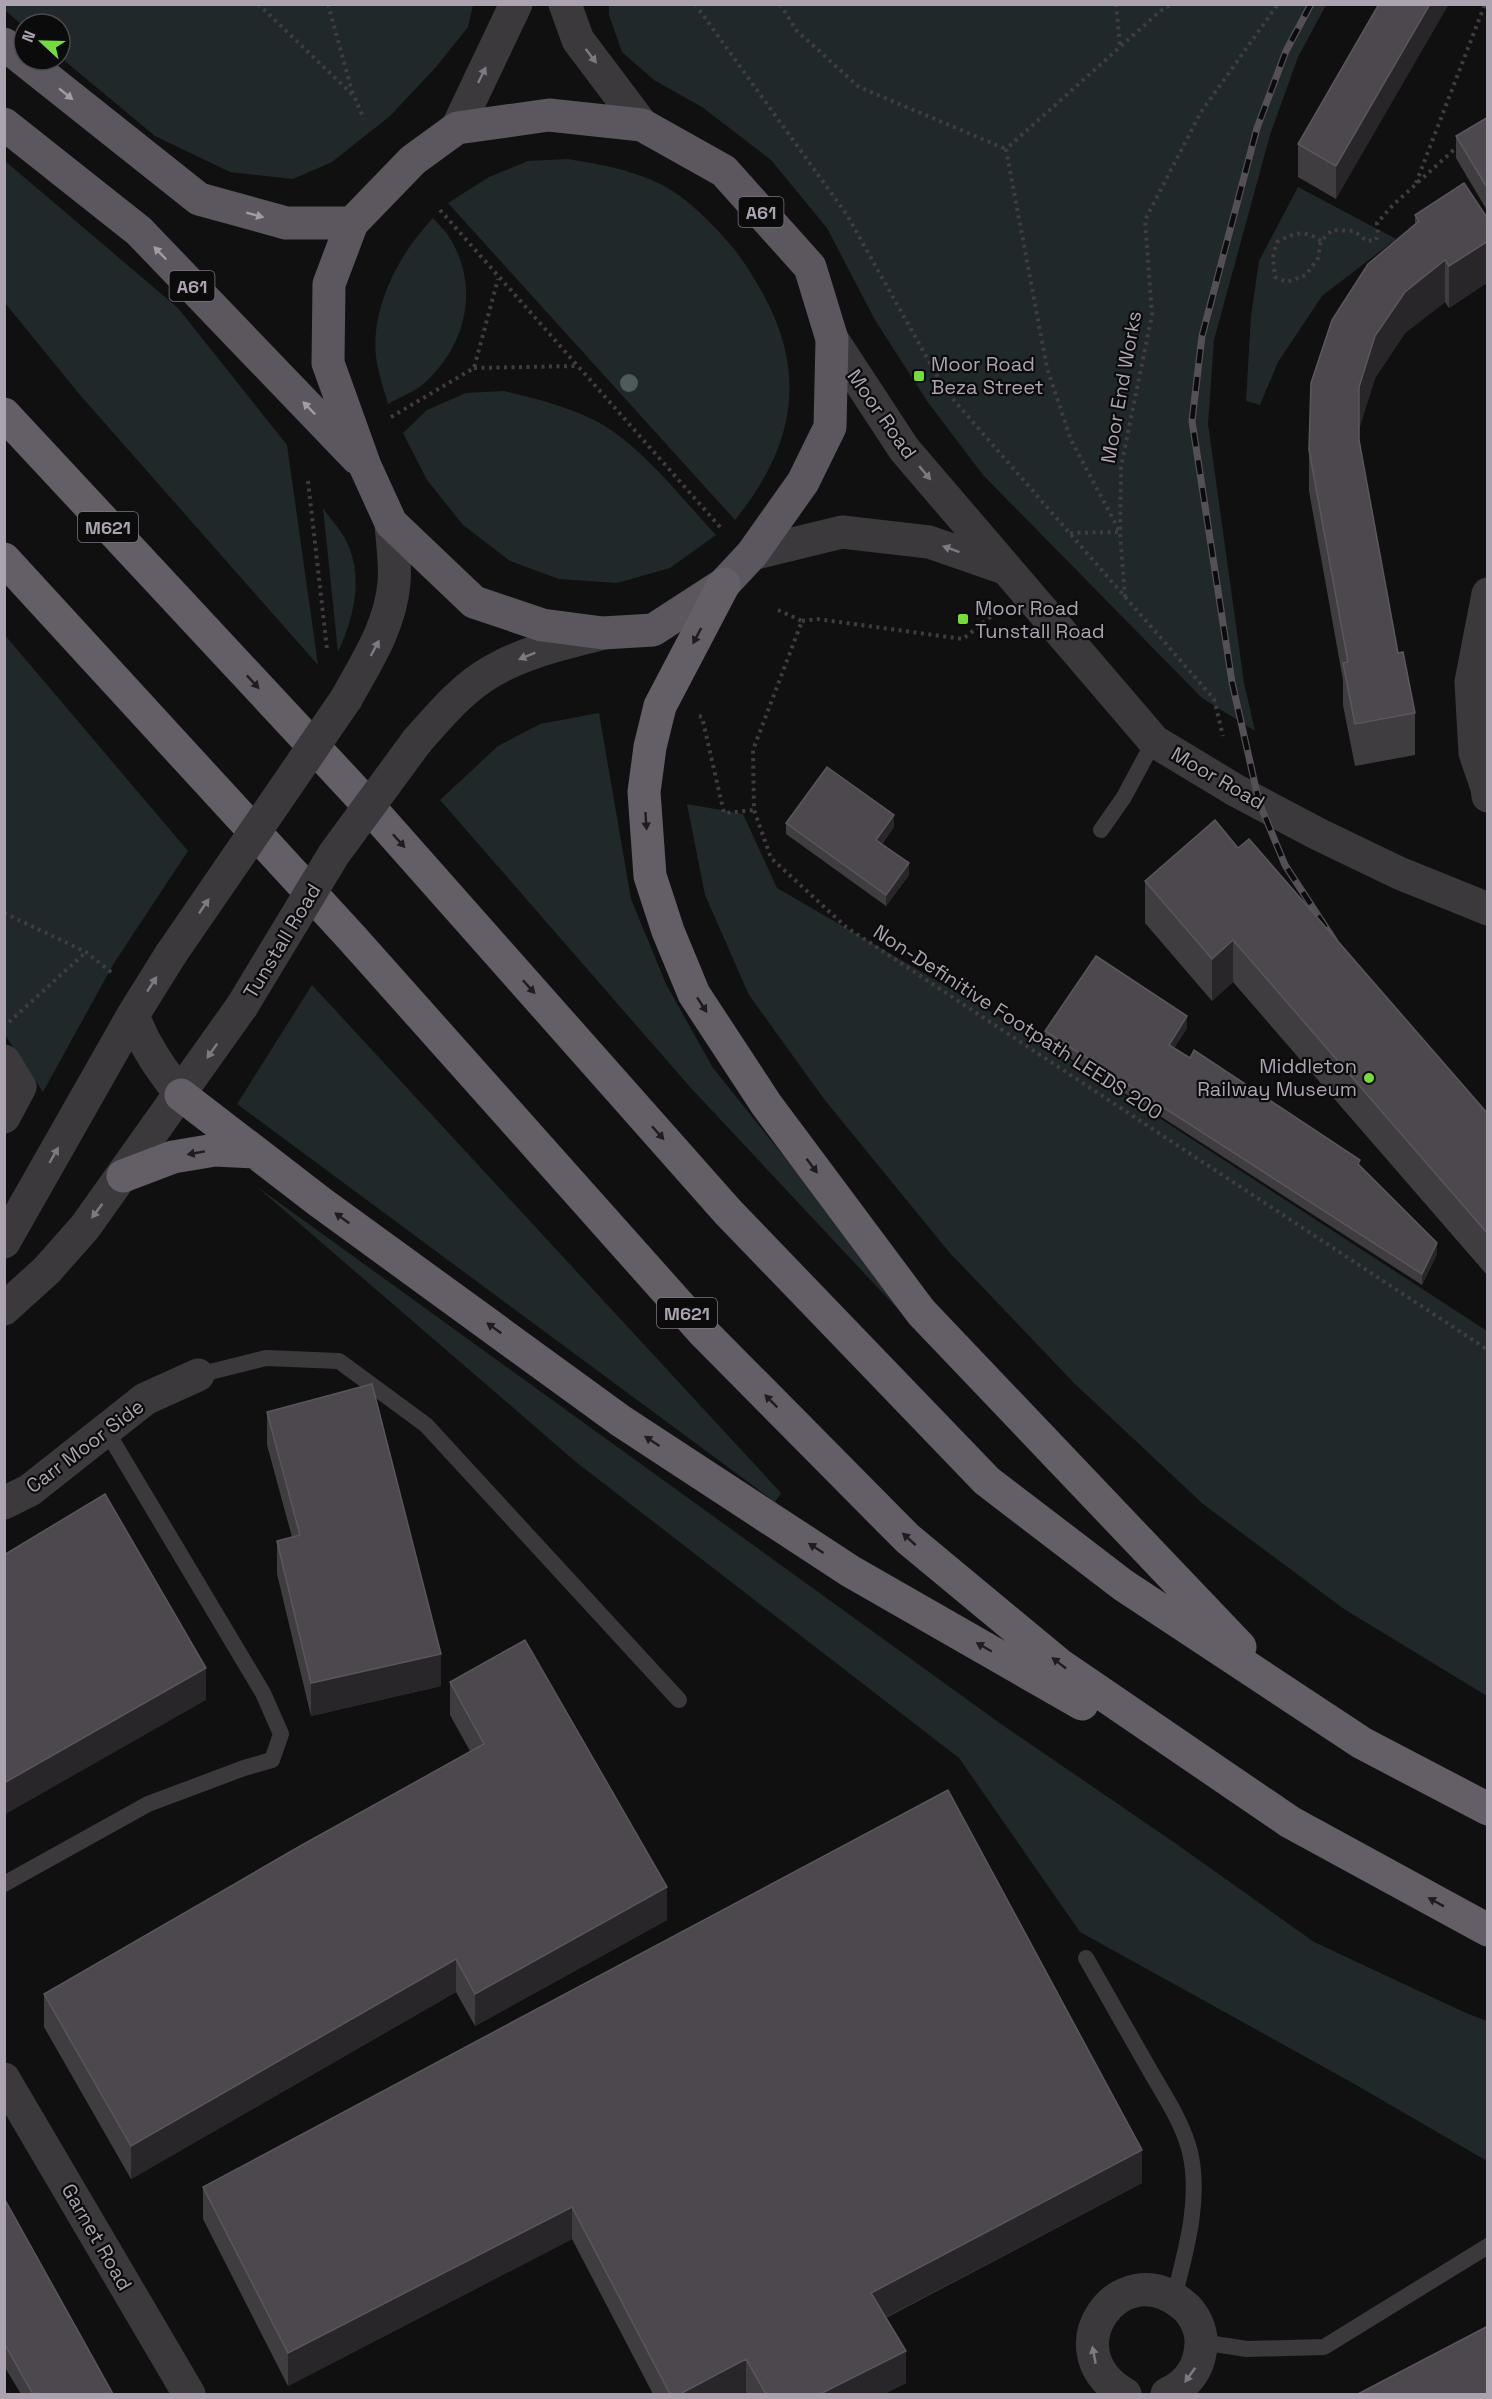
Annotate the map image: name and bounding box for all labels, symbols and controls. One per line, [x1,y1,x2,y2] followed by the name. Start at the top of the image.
[12,12,72,72] north arrow
[17,28,40,45] text: N
[585,48,597,64] one-way arrow
[478,67,487,84] one-way arrow
[58,88,74,101] one-way arrow
[738,197,783,227] road number: A61
[246,210,264,220] one-way arrow
[153,246,167,260] one-way arrow
[170,271,214,301] road number: A61
[1095,309,1147,465] street label: Moor End Works
[931,351,1044,400] place label: Moor Road Beza Street
[842,364,922,464] street label: Moor Road
[912,369,926,383] marker: Moor Road Beza Street
[303,402,317,416] one-way arrow
[918,465,931,481] one-way arrow
[78,512,138,542] road number: M621
[941,544,959,554] one-way arrow
[975,595,1105,644] place label: Moor Road Tunstall Road
[956,612,970,626] marker: Moor Road Tunstall Road
[692,628,701,645] one-way arrow
[370,639,380,656] one-way arrow
[518,652,536,661] one-way arrow
[246,674,259,689] one-way arrow
[1167,741,1269,815] street label: Moor Road
[641,811,651,830] one-way arrow
[392,833,406,848] one-way arrow
[237,879,327,1003] street label: Tunstall Road
[198,898,210,914] one-way arrow
[868,919,1168,1125] street label: Non-Definitive Footpath LEEDS 200
[146,976,157,992] one-way arrow
[522,979,536,994] one-way arrow
[696,997,707,1013] one-way arrow
[206,1042,218,1058] one-way arrow
[1197,1053,1357,1102] place label: Middleton Railway Museum
[1362,1071,1376,1085] marker: Middleton Railway Museum
[651,1125,665,1140] one-way arrow
[48,1147,59,1163] one-way arrow
[187,1149,206,1158] one-way arrow
[806,1158,818,1173] one-way arrow
[91,1202,103,1218] one-way arrow
[335,1212,351,1224] one-way arrow
[657,1298,717,1328] road number: M621
[486,1322,502,1334] one-way arrow
[21,1393,149,1499] street label: Carr Moor Side
[765,1394,779,1408] one-way arrow
[644,1436,661,1447] one-way arrow
[902,1533,917,1546] one-way arrow
[808,1542,824,1554] one-way arrow
[975,1642,992,1652] one-way arrow
[1051,1658,1066,1670] one-way arrow
[1427,1897,1444,1907] one-way arrow
[56,2179,138,2295] street label: Garnet Road
[1089,2345,1098,2364] one-way arrow
[1184,2367,1196,2383] one-way arrow

